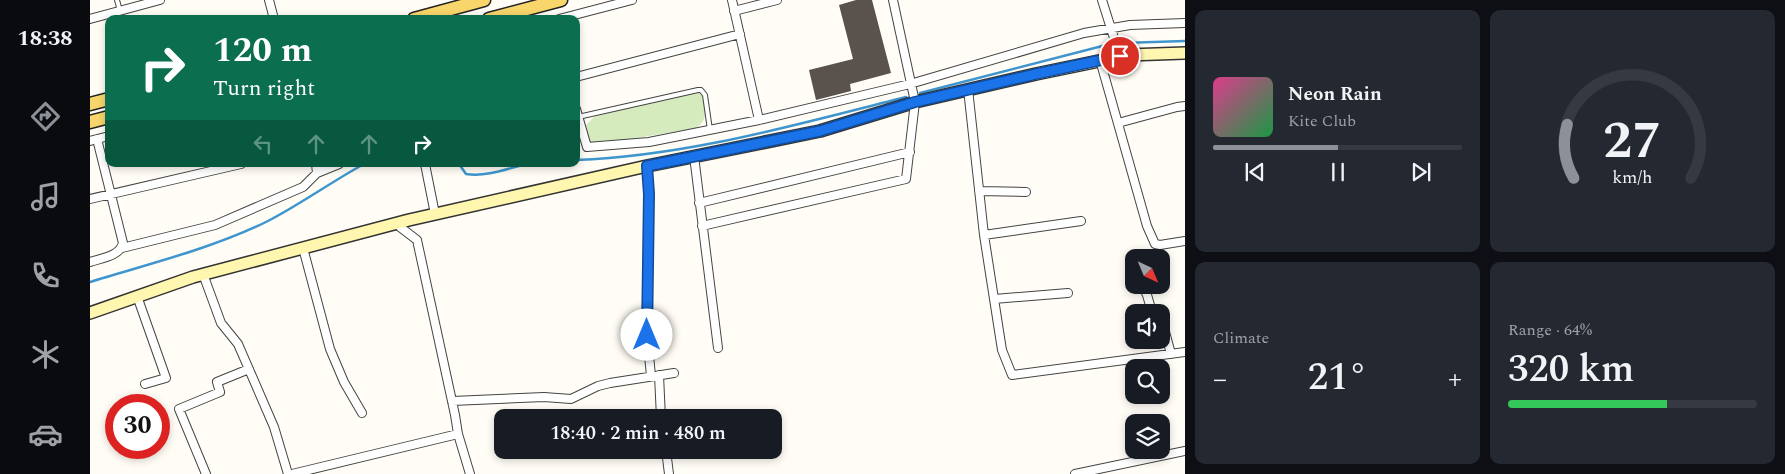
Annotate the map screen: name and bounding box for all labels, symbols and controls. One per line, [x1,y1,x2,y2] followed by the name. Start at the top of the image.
[17,22,73,55] text: 18:38
[213,24,312,77] text: 120 m
[130,35,195,100] icon: right
[1099,35,1141,77] pin
[1106,42,1134,70] icon: arrive
[213,72,315,105] text: Turn right
[1288,80,1382,109] text: Neon Rain
[28,99,63,134] icon: directions
[1603,102,1662,181] text: 27
[1288,109,1356,133] text: Kite Club
[249,130,277,158] icon: left
[302,130,330,158] icon: ahead
[355,130,383,158] icon: ahead
[408,130,436,158] icon: right
[1241,158,1269,186] icon: previous
[1324,158,1352,186] icon: pause
[1407,158,1435,186] icon: next
[1612,164,1653,191] text: km/h
[28,179,63,214] icon: music
[1125,249,1170,294] north arrow
[1125,249,1170,459] map controls
[28,258,63,293] icon: phone
[1125,304,1170,349] button: sound
[620,308,672,360] position arrow
[1508,318,1592,342] text: Range · 64%
[1213,326,1269,350] text: Climate
[28,337,63,372] icon: climate
[1508,341,1634,399] text: 320 km
[1308,349,1367,407] text: 21°
[1213,358,1227,401] text: −
[1448,358,1462,401] text: +
[1125,359,1170,404] button: search
[105,394,170,459] speed limit sign: 30
[1125,414,1170,459] button: layers
[28,417,63,452] icon: car
[550,419,726,448] text: 18:40 · 2 min · 480 m

